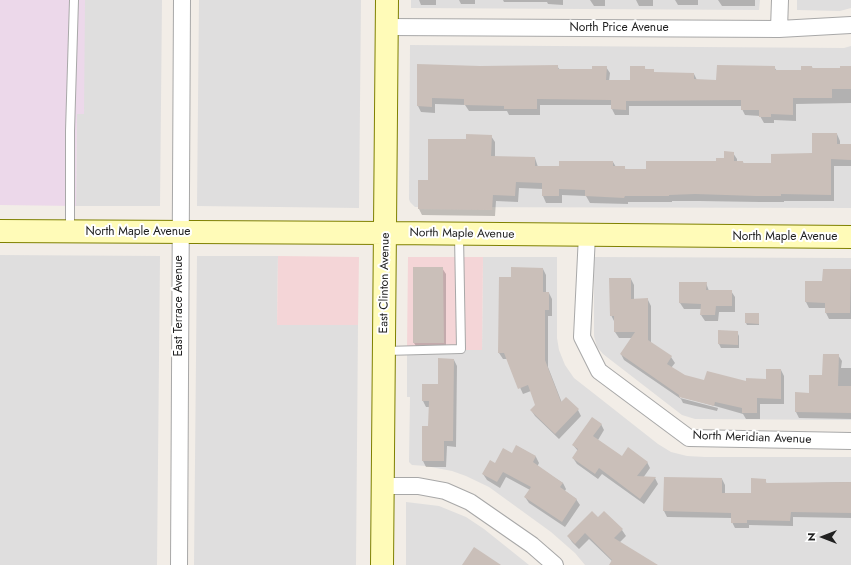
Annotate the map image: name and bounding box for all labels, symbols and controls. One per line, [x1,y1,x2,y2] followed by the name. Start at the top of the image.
[569,21,669,35] street label: North Price Avenue
[86,225,190,239] street label: North Maple Avenue
[409,226,515,242] street label: North Maple Avenue
[733,230,837,244] street label: North Maple Avenue
[377,232,393,334] street label: East Clinton Avenue
[172,255,186,357] street label: East Terrace Avenue
[692,429,812,447] street label: North Meridian Avenue
[803,517,843,557] north arrow
[803,533,819,541] text: N

